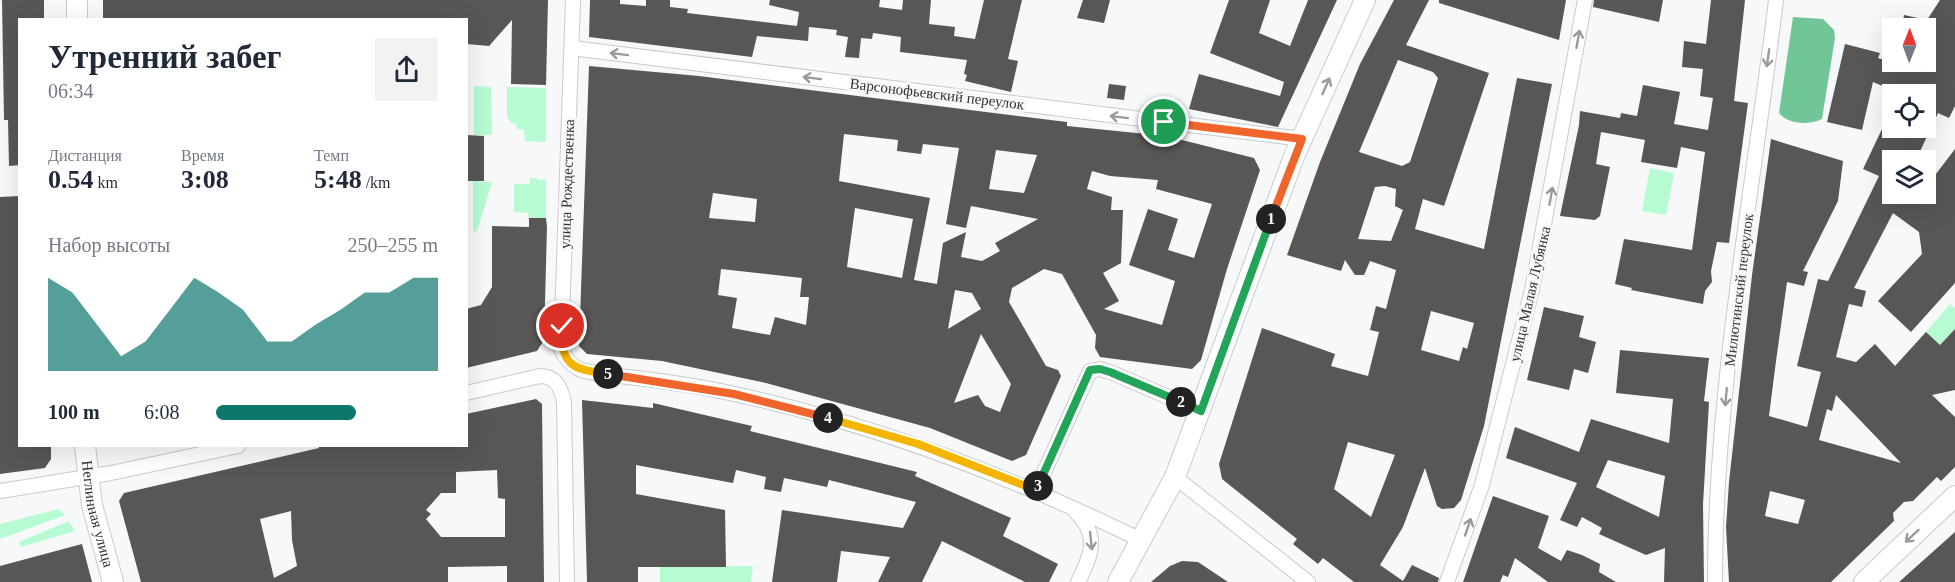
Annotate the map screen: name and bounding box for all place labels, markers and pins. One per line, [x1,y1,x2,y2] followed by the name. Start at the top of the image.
[1138,96,1189,147] pin
[1256,204,1286,234] pin: 1
[536,300,587,351] pin
[593,359,623,389] pin: 5
[1166,387,1196,417] pin: 2
[813,403,843,433] pin: 4
[1023,471,1053,501] pin: 3

